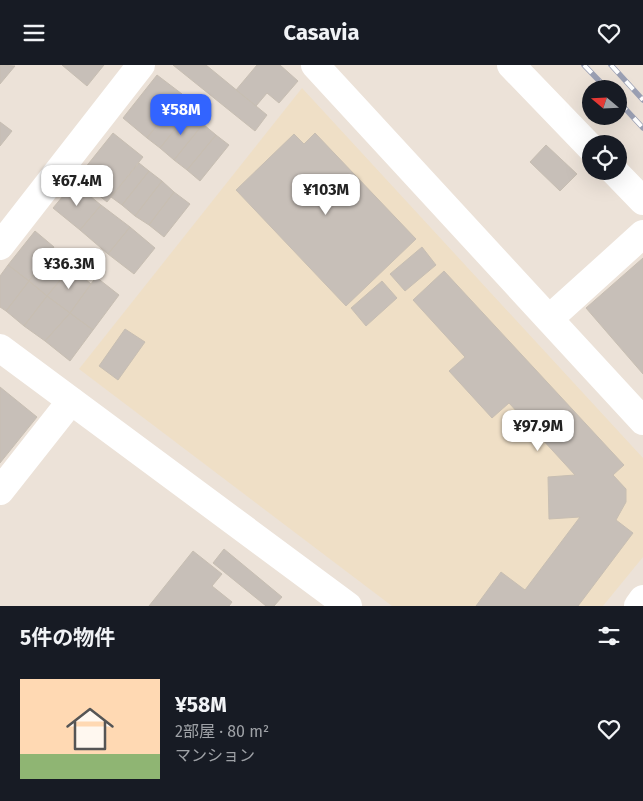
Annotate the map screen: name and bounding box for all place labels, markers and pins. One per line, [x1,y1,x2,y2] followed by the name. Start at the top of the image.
[151,93,211,136] pin: ¥58M
[36,165,118,207] pin: ¥67.4M
[291,173,361,216] pin: ¥103M
[28,247,110,290] pin: ¥36.3M
[497,409,579,452] pin: ¥97.9M

